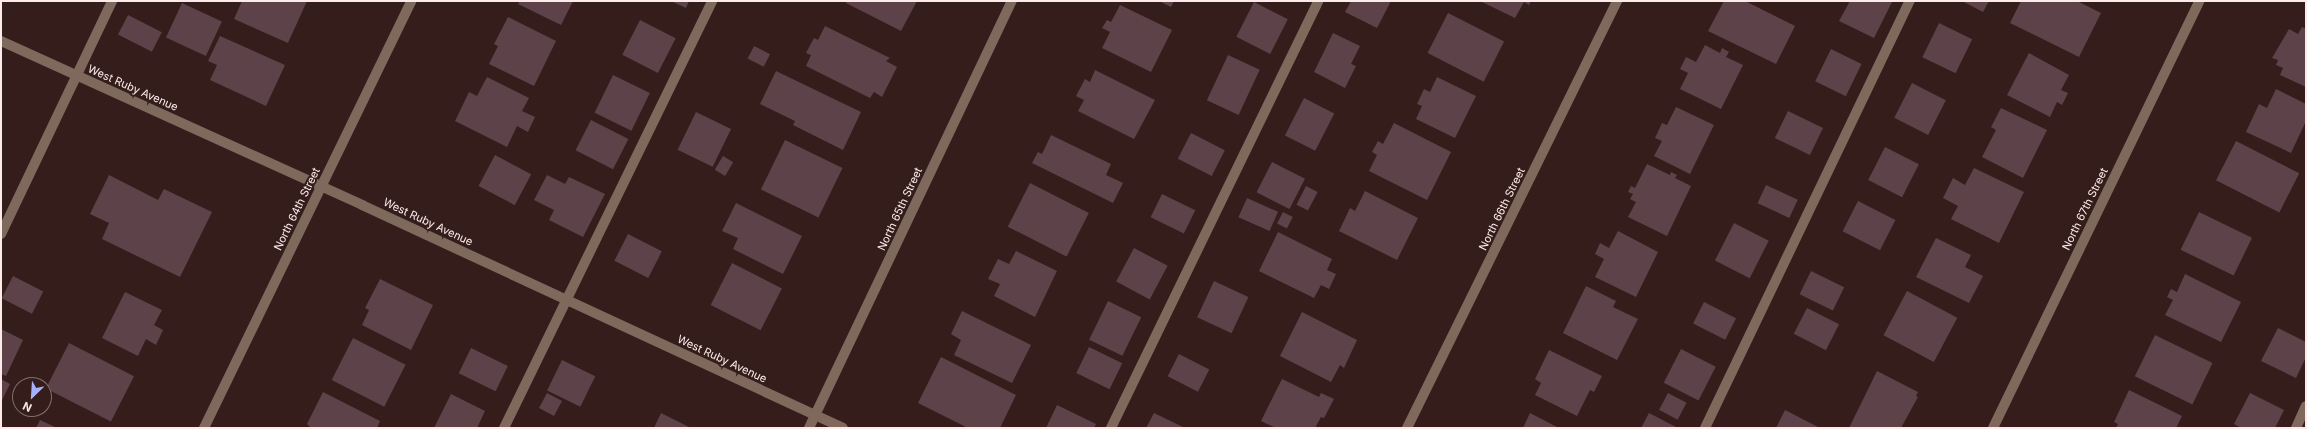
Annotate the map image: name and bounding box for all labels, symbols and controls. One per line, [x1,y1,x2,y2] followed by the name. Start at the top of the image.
[86,62,180,114] street label: West Ruby Avenue
[271,165,323,253] street label: North 64th Street
[875,165,925,253] street label: North 65th Street
[1476,166,1528,252] street label: North 66th Street
[2059,166,2111,252] street label: North 67th Street
[381,195,475,249] street label: West Ruby Avenue
[675,332,769,386] street label: West Ruby Avenue
[12,377,52,417] north arrow
[21,399,34,415] text: N

